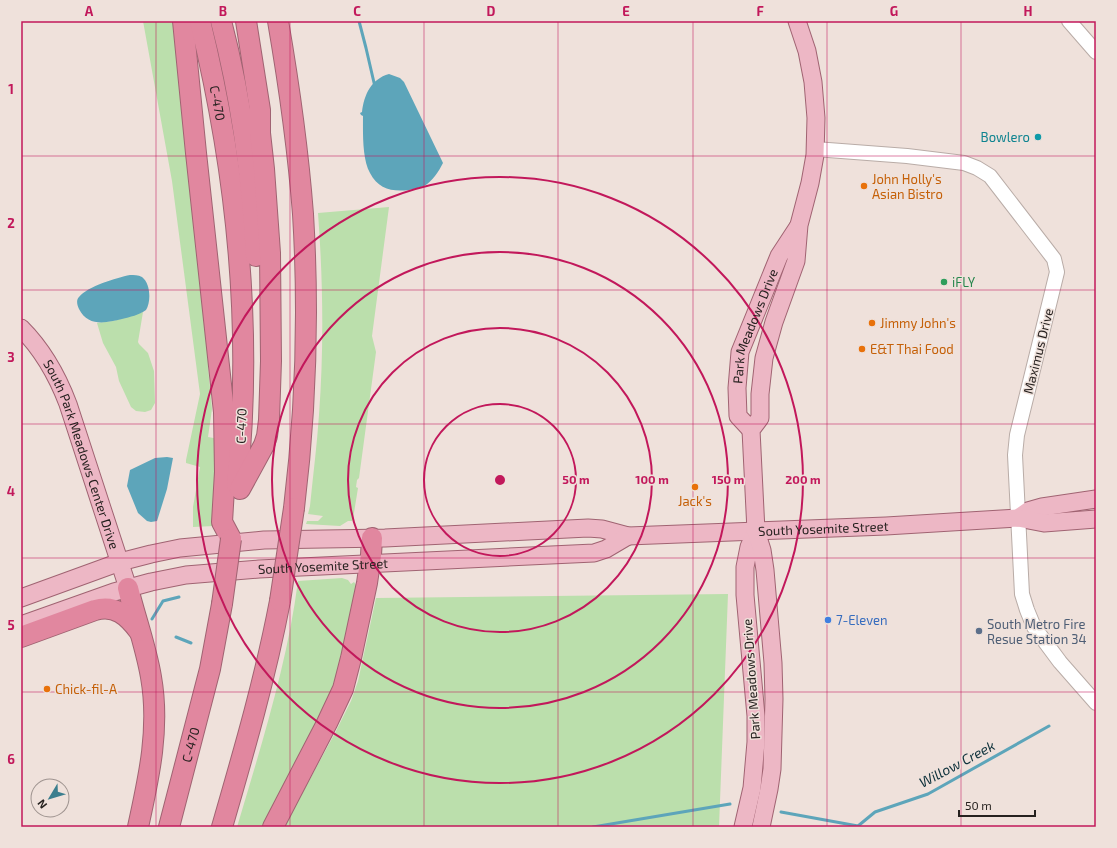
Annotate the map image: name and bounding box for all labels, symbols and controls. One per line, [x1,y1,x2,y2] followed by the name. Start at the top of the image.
[85,3,94,19] text: A
[219,3,227,19] text: B
[353,3,361,19] text: C
[487,3,496,19] text: D
[622,3,630,19] text: E
[756,3,764,19] text: F
[890,3,898,19] text: G
[1024,3,1033,19] text: H
[8,81,14,97] text: 1
[207,84,229,122] street label: C-470
[981,129,1030,145] place label: Bowlero
[1033,132,1043,142] marker: Bowlero
[872,171,943,202] place label: John Holly's Asian Bistro
[859,181,869,191] marker: John Holly's Asian Bistro
[7,215,15,231] text: 2
[729,266,781,384] street label: Park Meadows Drive
[952,274,976,290] place label: iFLY
[939,277,949,287] marker: iFLY
[1020,306,1056,396] street label: Maximus Drive
[880,315,956,331] place label: Jimmy John's
[867,318,877,328] marker: Jimmy John's
[870,341,954,357] place label: E&T Thai Food
[857,344,867,354] marker: E&T Thai Food
[7,349,15,365] text: 3
[40,357,123,551] street label: South Park Meadows Center Drive
[232,408,250,444] street label: C-470
[562,472,590,486] text: 50 m
[635,472,669,486] text: 100 m
[712,472,744,486] text: 150 m
[785,472,821,486] text: 200 m
[493,473,507,487] centre of rings
[690,482,700,492] marker: Jack's
[7,483,15,499] text: 4
[678,493,712,509] place label: Jack's
[758,518,889,539] street label: South Yosemite Street
[258,555,388,577] street label: South Yosemite Street
[836,612,888,628] place label: 7-Eleven
[823,615,833,625] marker: 7-Eleven
[987,616,1086,647] place label: South Metro Fire Resue Station 34
[7,617,15,633] text: 5
[739,618,763,740] street label: Park Meadows Drive
[974,626,984,636] marker: South Metro Fire Resue Station 34
[55,681,117,697] place label: Chick-fil-A
[42,684,52,694] marker: Chick-fil-A
[178,725,203,764] street label: C-470
[916,736,998,791] water label: Willow Creek
[7,751,15,767] text: 6
[30,778,70,818] north arrow
[959,792,1035,818] scale bar
[34,797,49,812] text: N
[965,798,992,812] text: 50 m

